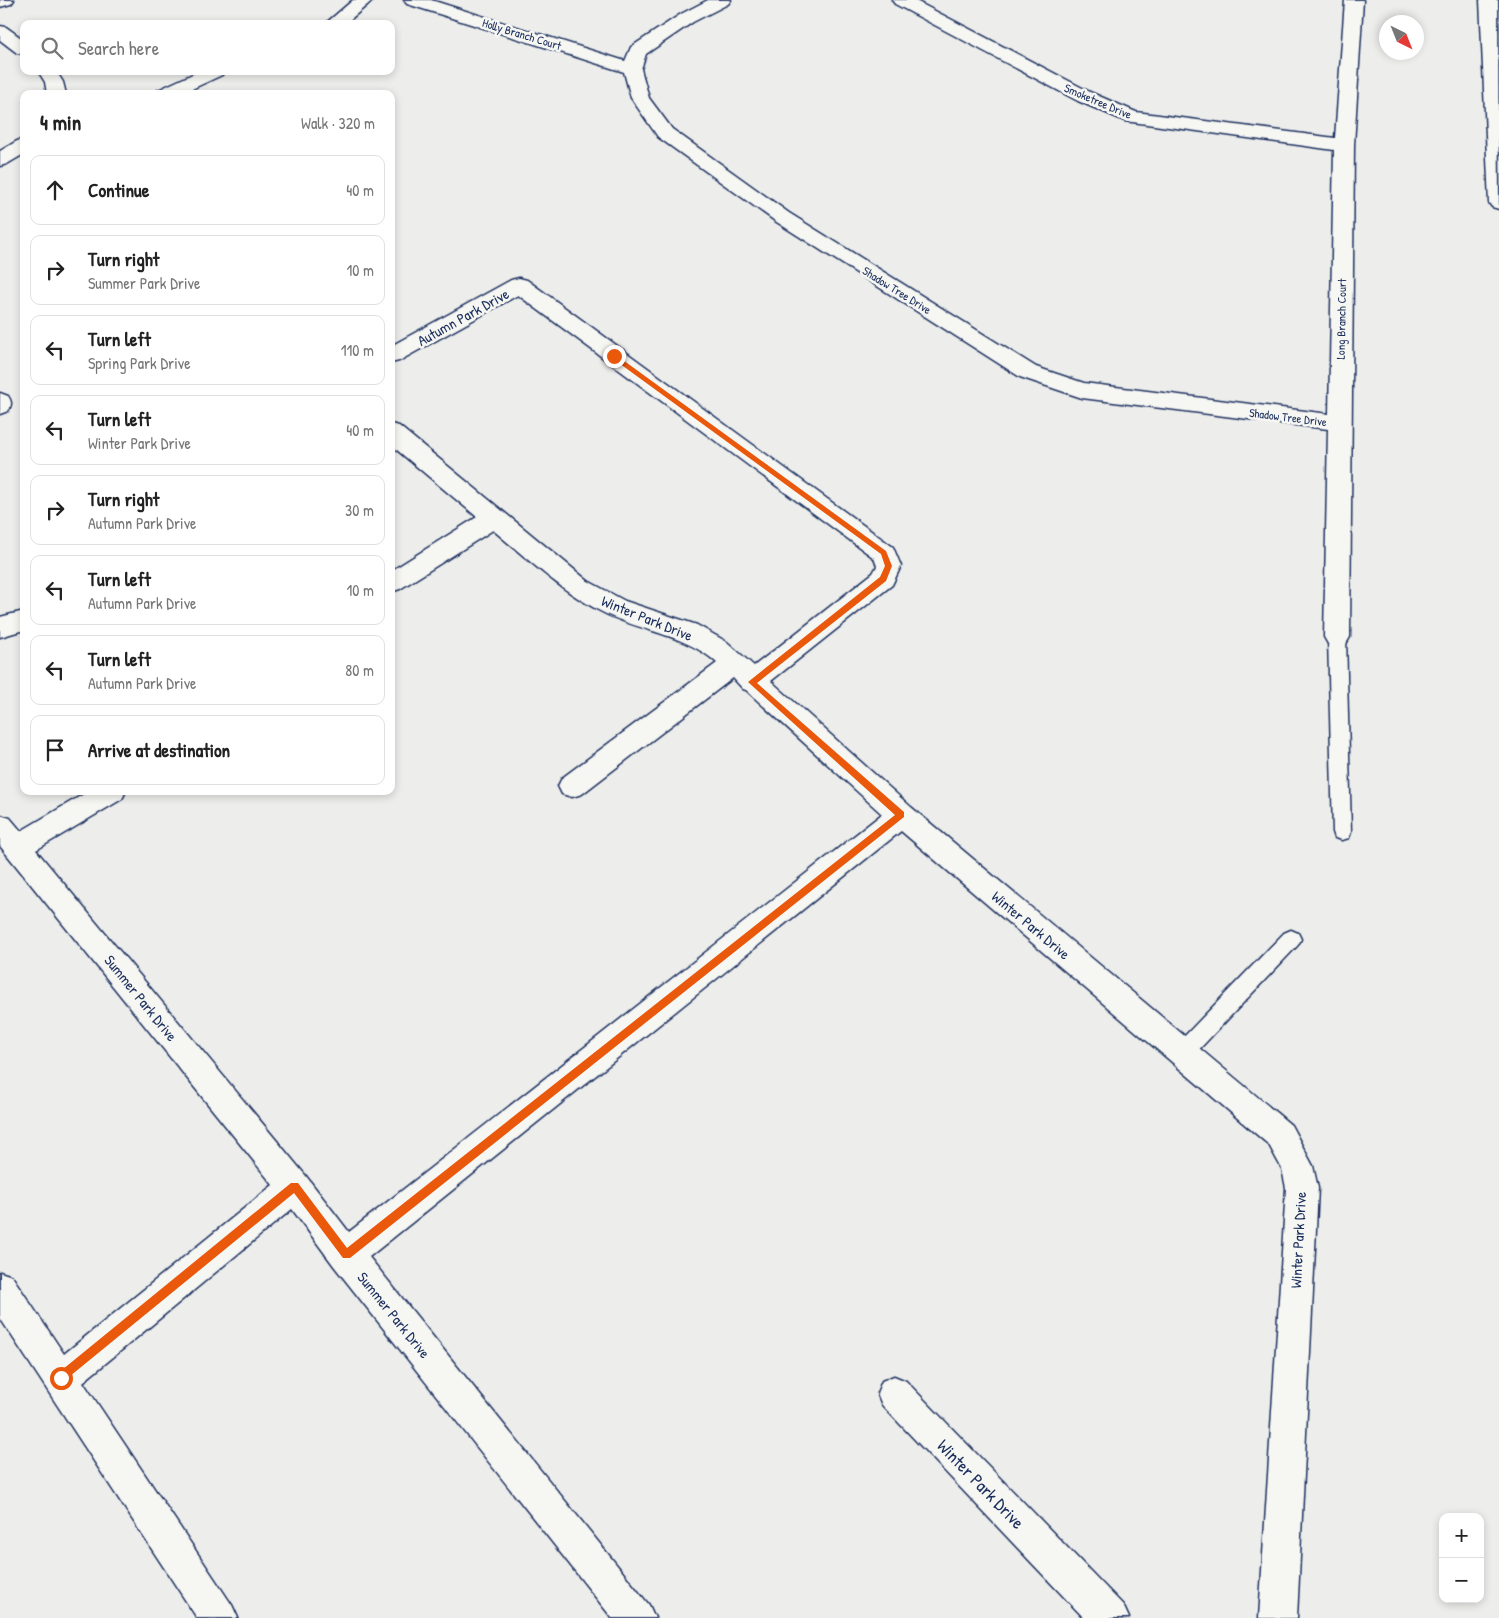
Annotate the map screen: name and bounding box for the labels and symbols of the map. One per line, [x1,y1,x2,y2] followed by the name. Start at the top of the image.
[480,14,564,54] street label: Holly Branch Court
[1379,15,1424,60] north arrow
[1062,79,1135,123] street label: Smoketree Drive
[859,262,935,318] street label: Shadow Tree Drive
[1332,277,1350,360] street label: Long Branch Court
[413,283,513,351] street label: Autumn Park Drive
[603,345,626,368] route end
[1248,404,1328,430] street label: Shadow Tree Drive
[598,590,696,646] street label: Winter Park Drive
[987,886,1075,964] street label: Winter Park Drive
[100,950,182,1046] street label: Summer Park Drive
[1285,1191,1311,1289] street label: Winter Park Drive
[353,1267,435,1363] street label: Summer Park Drive
[50,1367,73,1390] route start
[932,1434,1030,1534] street label: Winter Park Drive

